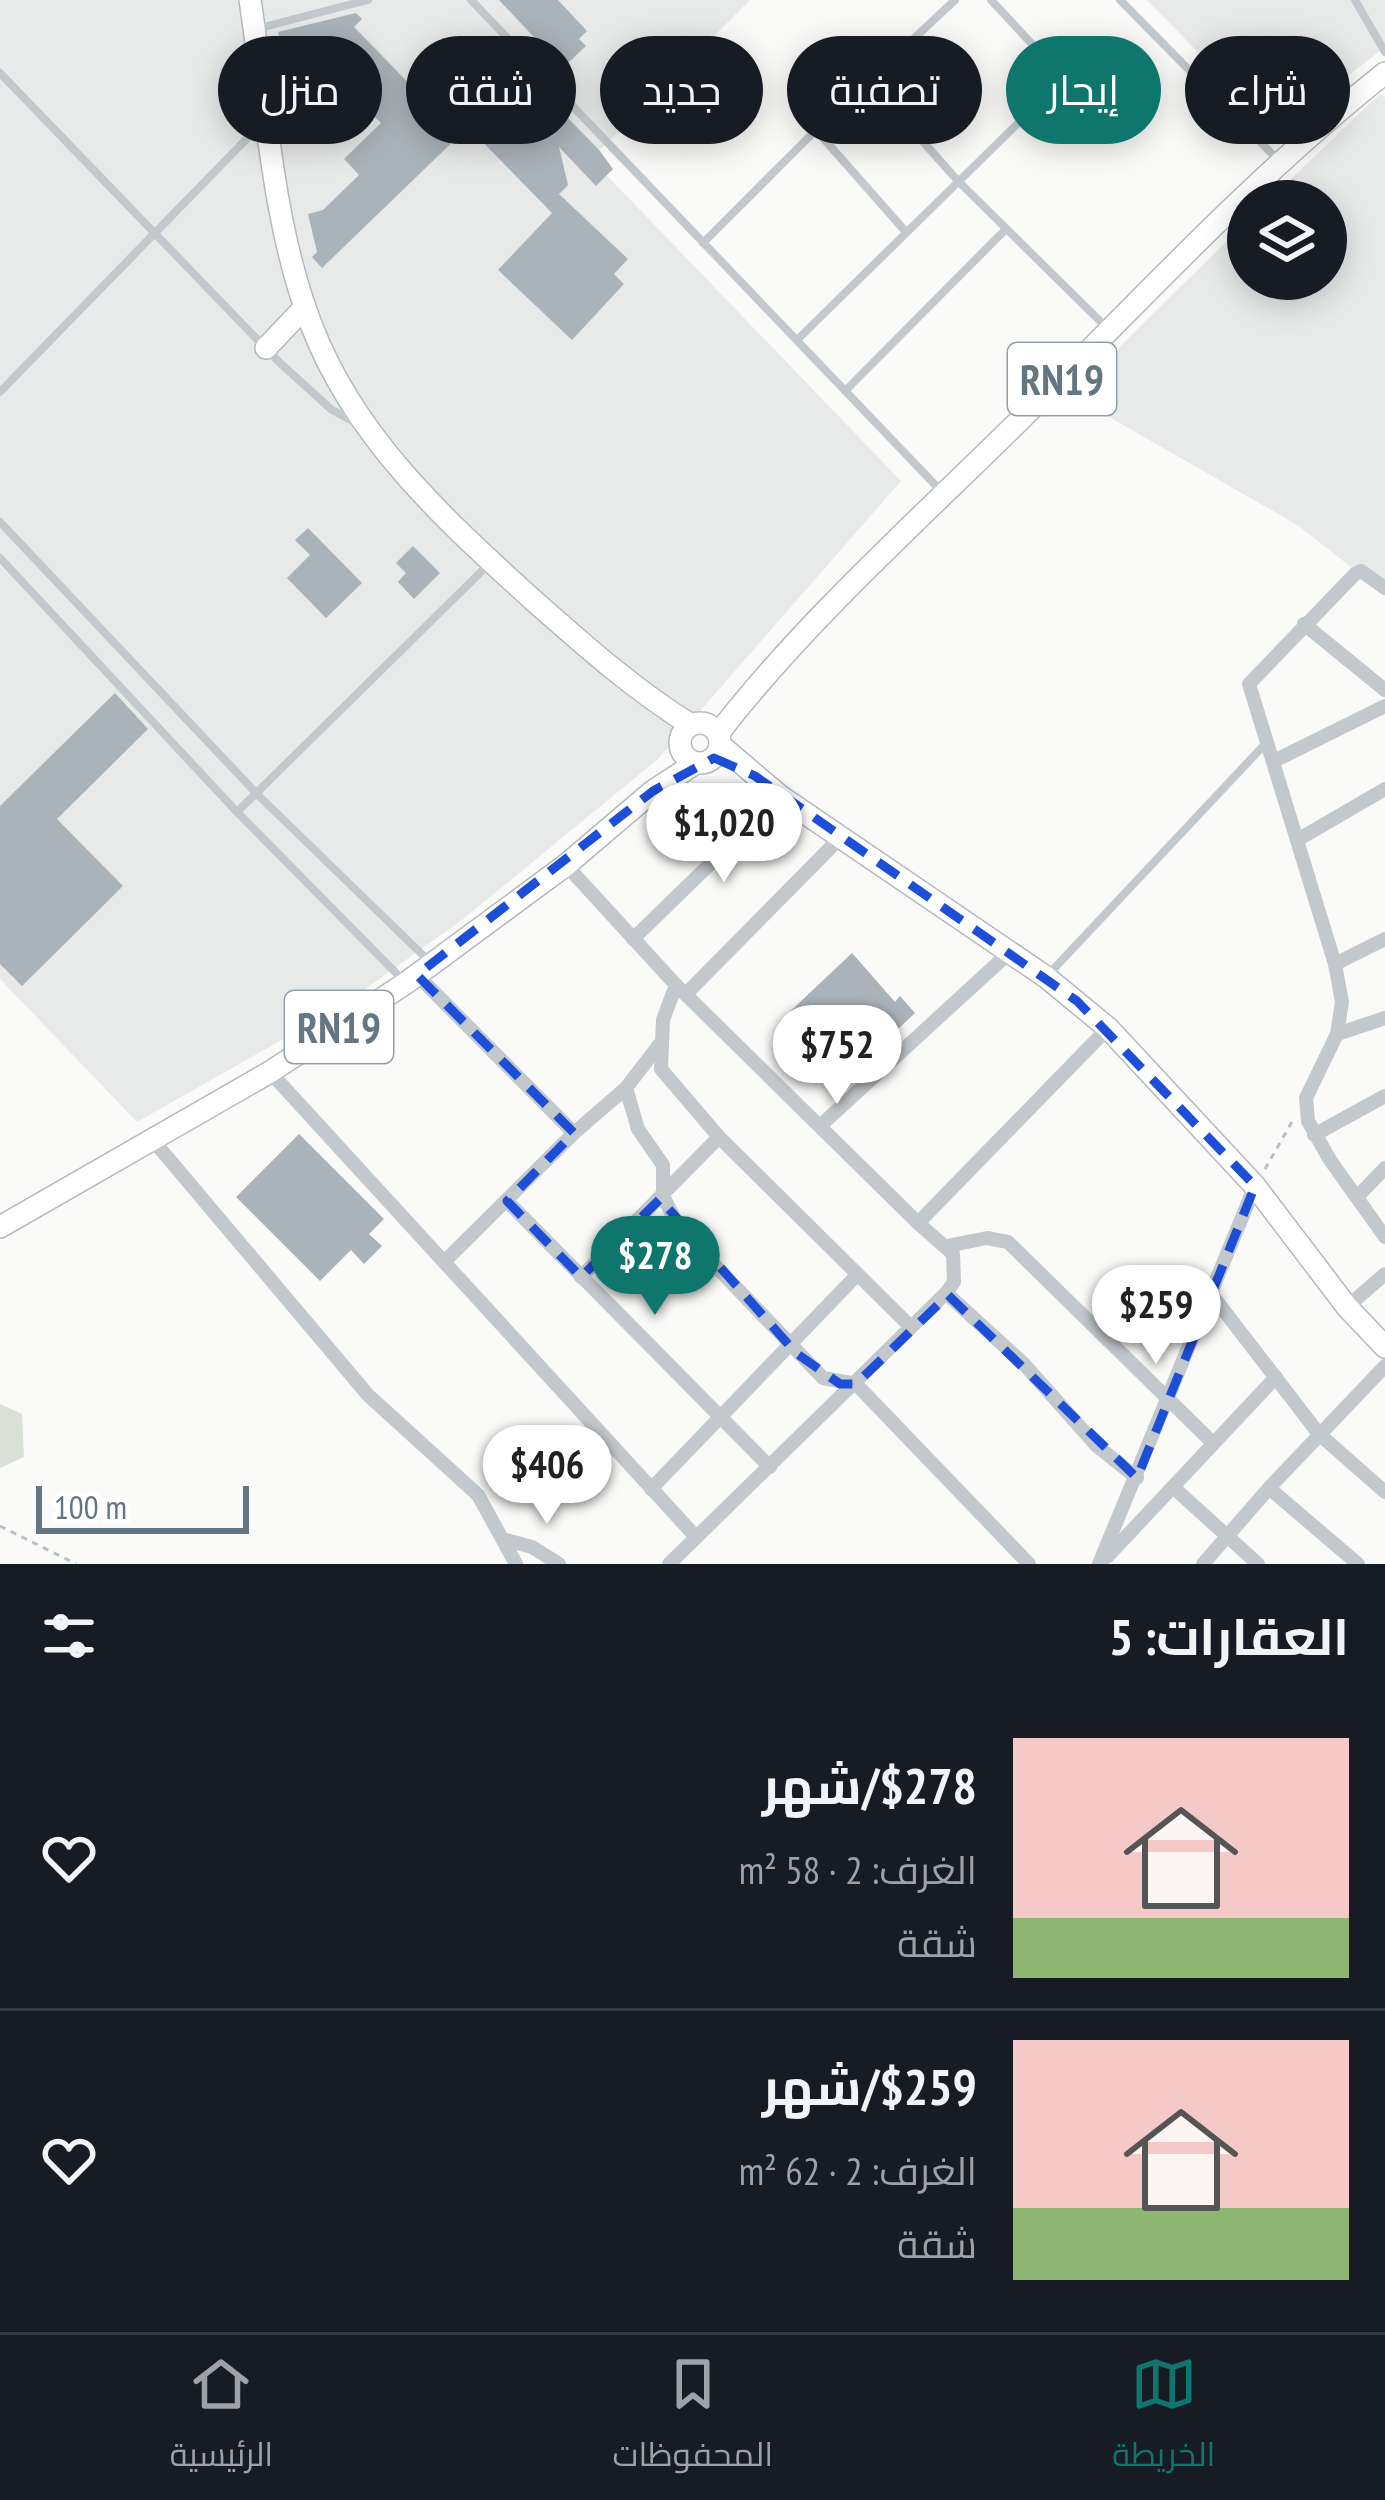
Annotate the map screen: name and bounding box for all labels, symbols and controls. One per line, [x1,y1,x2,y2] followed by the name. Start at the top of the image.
[218,36,382,144] chip: منزل
[406,36,576,144] chip: شقة
[600,36,763,144] chip: جديد
[787,36,982,144] chip: تصفية
[1006,36,1161,144] chip: إيجار
[1185,36,1350,144] chip: شراء
[1227,180,1347,300] map controls
[1227,180,1347,300] button: layers
[1008,343,1116,415] road number: RN19
[626,783,822,885] pin: $1,020
[673,796,775,847] text: $1,020
[285,991,393,1063] road number: RN19
[766,1005,908,1107] pin: $752
[800,1018,874,1069] text: $752
[584,1216,726,1318] pin: $278
[618,1229,692,1280] text: $278
[1085,1265,1227,1367] pin: $259
[1119,1278,1193,1329] text: $259
[476,1425,618,1527] pin: $406
[510,1438,584,1489] text: $406
[36,1480,249,1533] scale bar
[54,1485,127,1528] text: 100 m
[36,1603,102,1669] icon: filters
[1109,1603,1349,1669] text: العقارات: 5
[762,1752,977,1818] text: $278/شهر
[1109,1786,1253,1930] icon: home
[36,1825,102,1891] icon: heart
[739,1844,977,1895] text: الغرف: 2 · 58 m²
[897,1917,977,1968] text: شقة
[762,2053,977,2119] text: $259/شهر
[1109,2088,1253,2232] icon: home
[36,2127,102,2193] icon: heart
[739,2145,977,2196] text: الغرف: 2 · 62 m²
[897,2218,977,2269] text: شقة
[170,2351,273,2485] tab: الرئيسية
[612,2351,773,2485] tab: المحفوظات
[1112,2351,1215,2485] tab: الخريطة

